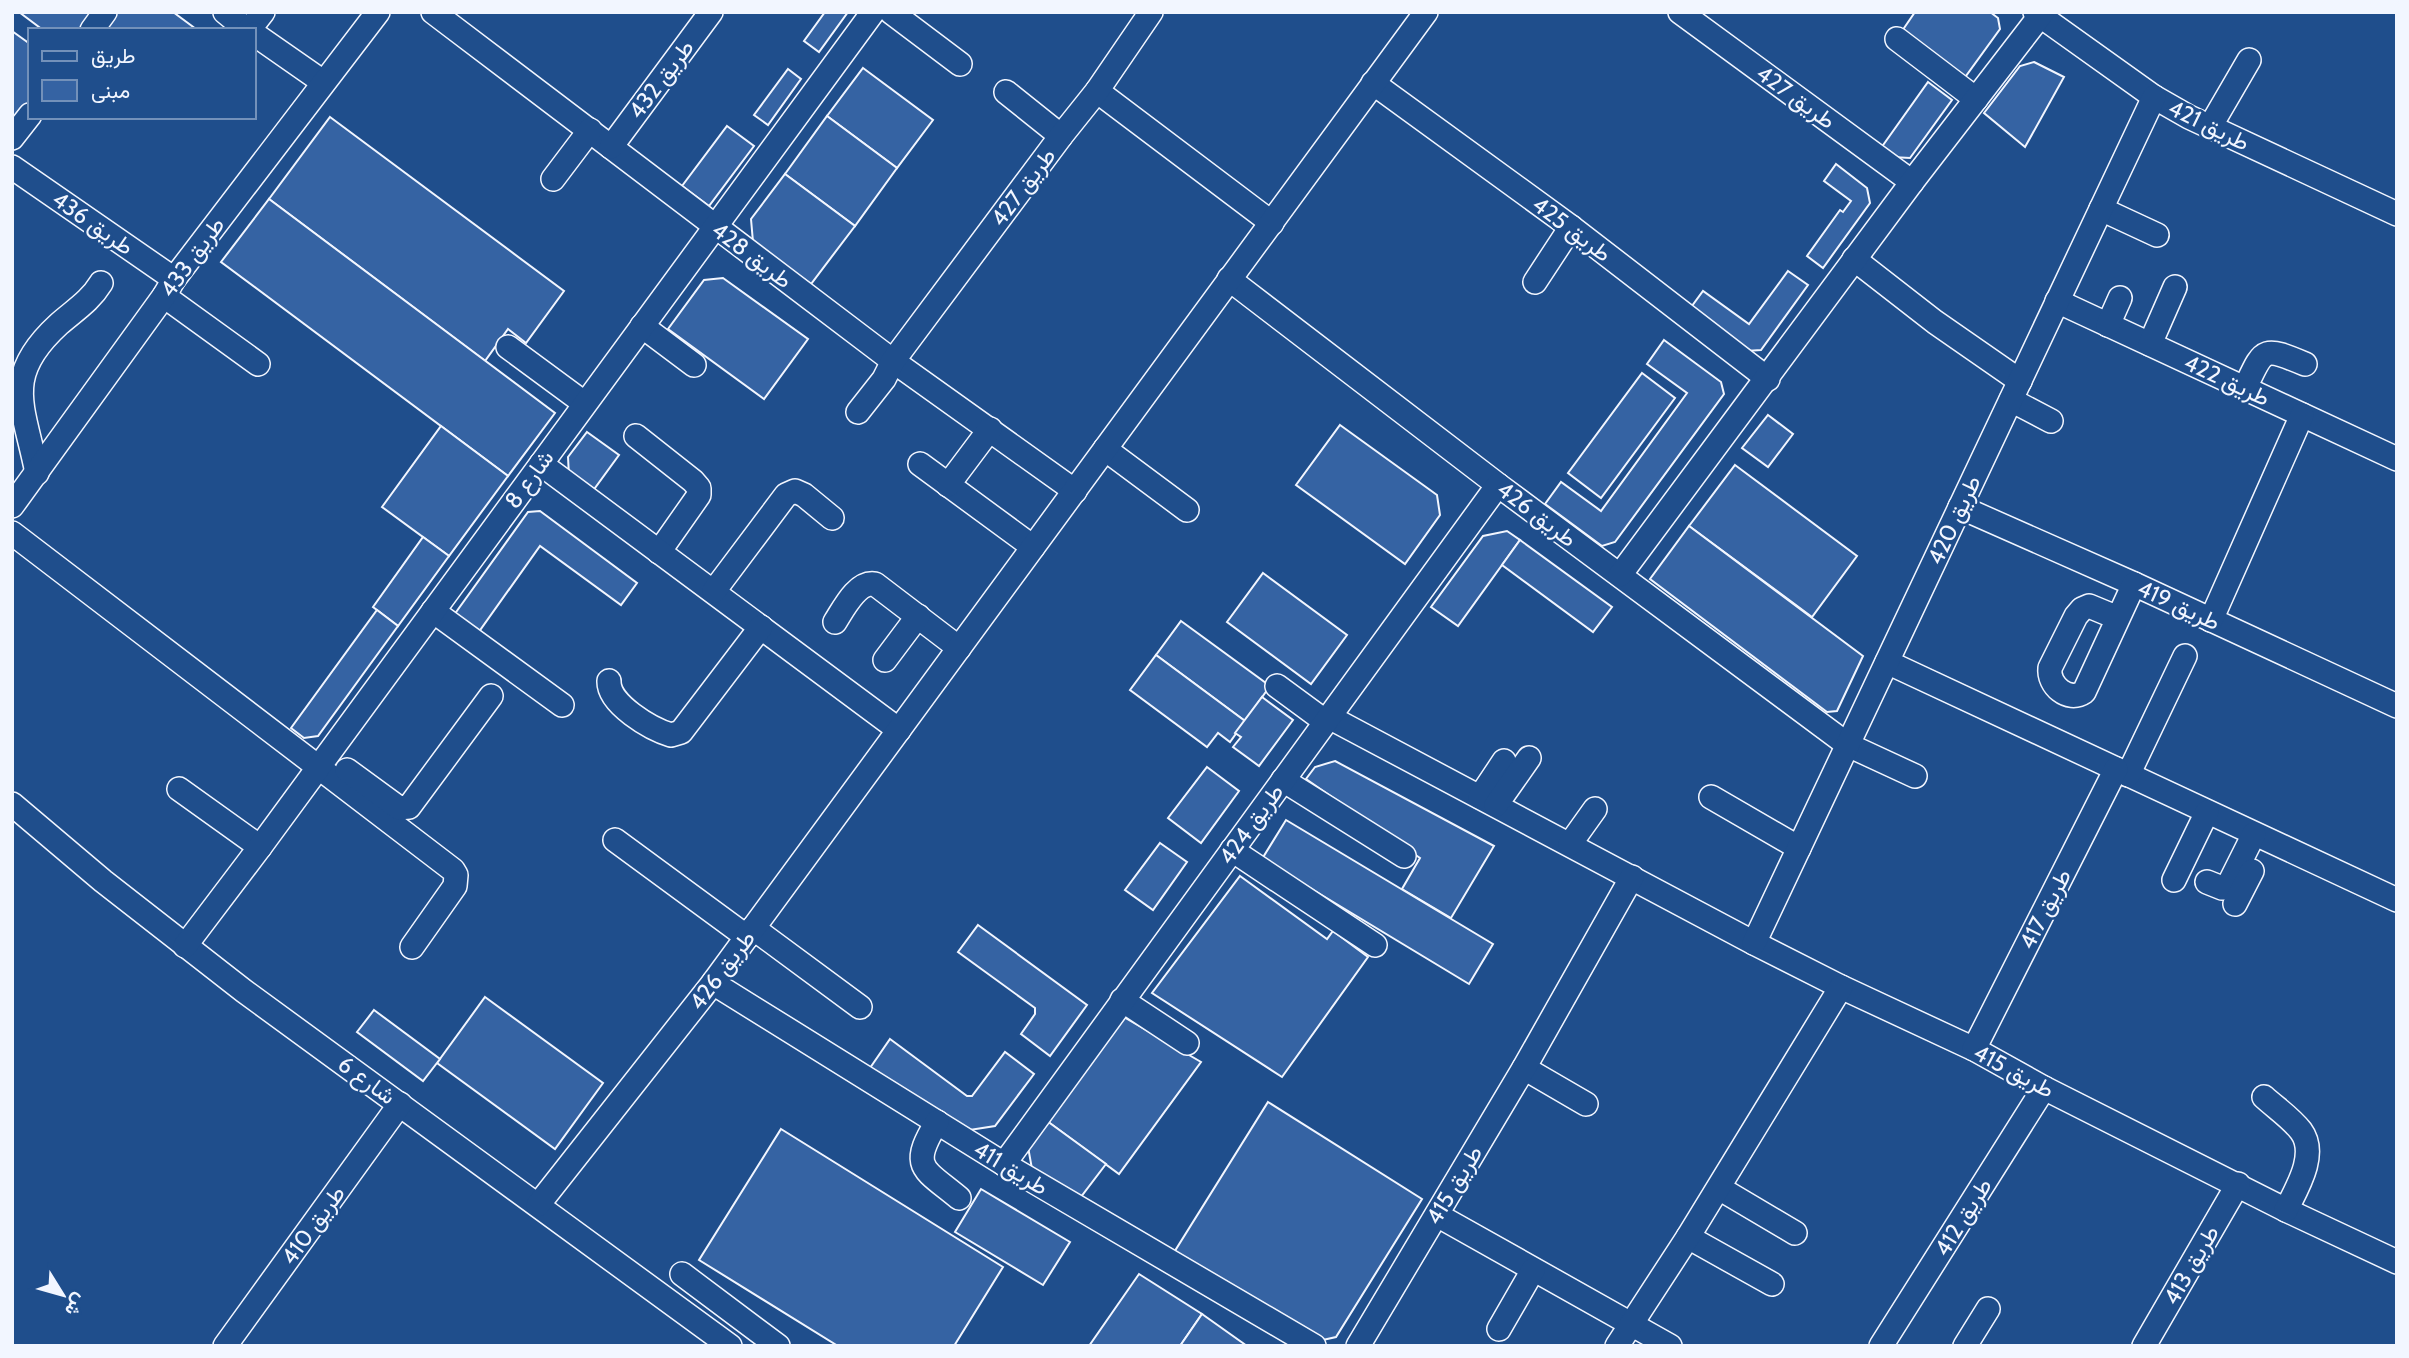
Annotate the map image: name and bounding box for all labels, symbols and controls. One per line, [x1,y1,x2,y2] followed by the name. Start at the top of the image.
[28,28,256,119] legend
[622,34,701,125] street label: طريق 432
[91,43,136,69] text: طريق
[1750,59,1841,136] street label: طريق 427
[91,78,130,103] text: مبنى
[2163,93,2254,158] street label: طريق 421
[984,142,1062,232] street label: طريق 427
[46,185,139,262] street label: طريق 436
[1526,190,1617,269] street label: طريق 425
[154,211,231,303] street label: طريق 433
[706,216,798,295] street label: طريق 428
[2179,348,2274,413] street label: طريق 422
[498,444,561,515] street label: شارع 8
[1921,471,1988,570] street label: طريق 420
[1491,475,1582,554] street label: طريق 426
[2133,574,2225,637] street label: طريق 419
[1212,778,1290,870] street label: طريق 424
[2013,864,2078,954] street label: طريق 417
[683,925,762,1016] street label: طريق 426
[1968,1038,2059,1105] street label: طريق 415
[331,1050,401,1112] street label: شارع 6
[968,1135,1053,1202] street label: طريق 411
[1420,1140,1489,1230] street label: طريق 415
[1928,1173,1999,1262] street label: طريق 412
[275,1180,352,1271] street label: طريق 410
[2157,1220,2226,1310] street label: طريق 413
[28,1260,98,1330] north arrow
[60,1289,92,1321] text: ش

